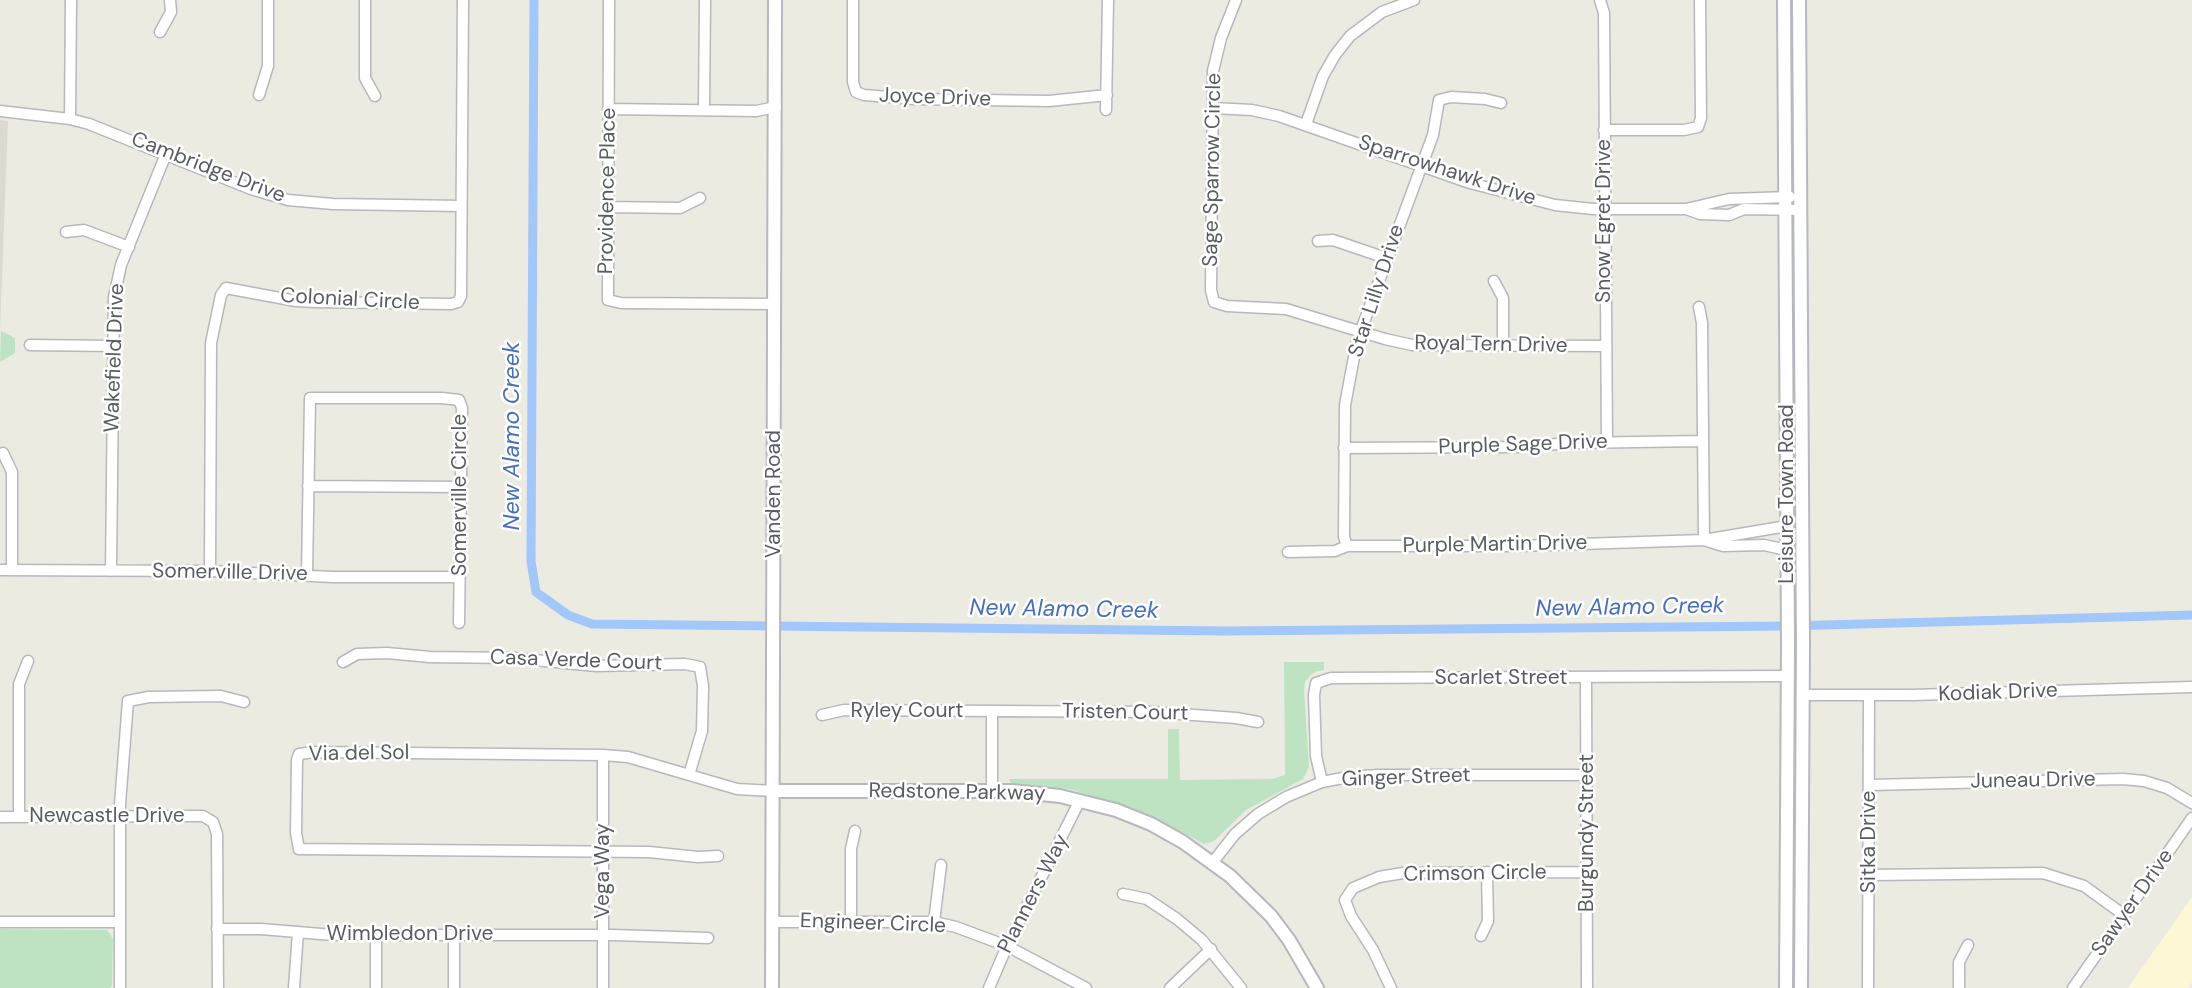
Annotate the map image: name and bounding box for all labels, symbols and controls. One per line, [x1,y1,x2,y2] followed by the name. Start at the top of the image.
[1199,73,1227,267] street label: Sage Sparrow Circle
[879,83,991,113] street label: Joyce Drive
[594,108,622,274] street label: Providence Place
[127,127,289,209] street label: Cambridge Drive
[1355,130,1539,212] street label: Sparrowhawk Drive
[1591,139,1617,303] street label: Snow Egret Drive
[1344,222,1410,360] street label: Star Lilly Drive
[100,283,130,433] street label: Wakefield Drive
[280,284,420,316] street label: Colonial Circle
[1414,331,1568,359] street label: Royal Tern Drive
[499,341,527,531] water label: New Alamo Creek
[1774,404,1800,584] street label: Leisure Town Road
[447,414,473,576] street label: Somerville Circle
[1438,429,1608,461] street label: Purple Sage Drive
[761,430,787,558] street label: Vanden Road
[1402,531,1588,559] street label: Purple Martin Drive
[152,559,308,587] street label: Somerville Drive
[1535,593,1725,623] water label: New Alamo Creek
[969,595,1159,625] water label: New Alamo Creek
[489,645,663,677] street label: Casa Verde Court
[1435,665,1567,691] street label: Scarlet Street
[1938,678,2058,708] street label: Kodiak Drive
[850,698,964,724] street label: Ryley Court
[1062,699,1188,727] street label: Tristen Court
[308,741,410,767] street label: Via del Sol
[1574,754,1600,912] street label: Burgundy Street
[1341,763,1471,793] street label: Ginger Street
[1970,767,2096,795] street label: Juneau Drive
[868,779,1046,807] street label: Redstone Parkway
[1856,791,1882,893] street label: Sitka Drive
[29,803,185,829] street label: Newcastle Drive
[590,823,616,919] street label: Vega Way
[993,830,1075,958] street label: Planners Way
[2087,845,2179,961] street label: Sawyer Drive
[1403,860,1547,888] street label: Crimson Circle
[800,909,946,939] street label: Engineer Circle
[327,921,493,947] street label: Wimbledon Drive

